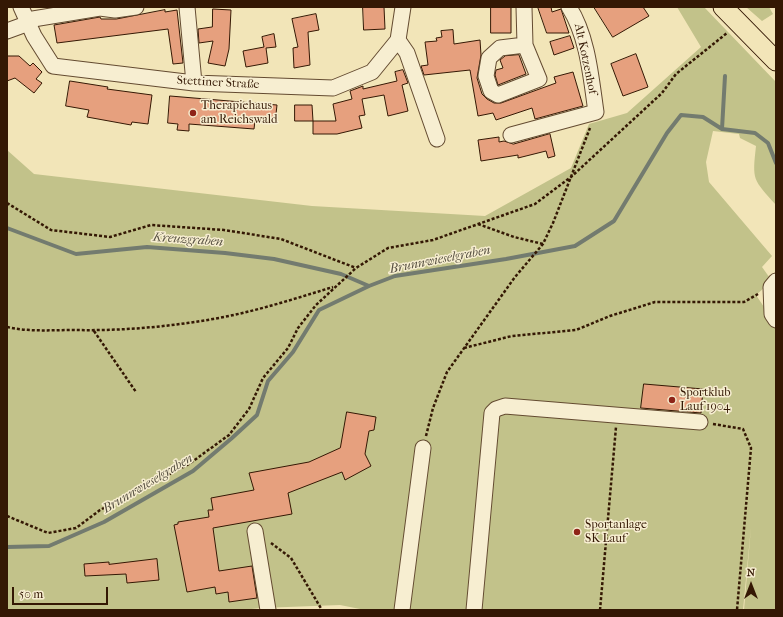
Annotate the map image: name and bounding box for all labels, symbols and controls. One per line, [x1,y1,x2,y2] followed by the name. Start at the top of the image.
[571,23,599,95] street label: Alt Kotzenhof
[176,74,260,92] street label: Stettiner Straße
[201,99,278,127] place label: Therapiehaus am Reichswald
[188,108,198,118] marker: Therapiehaus am Reichswald
[152,230,224,250] water label: Kreuzgraben
[388,243,492,277] water label: Brunnwieselgraben
[680,386,731,414] place label: Sportklub Lauf 1904
[667,395,677,405] marker: Sportklub Lauf 1904
[100,451,196,517] water label: Brunnwieselgraben
[585,518,647,546] place label: Sportanlage SK Lauf
[572,527,582,537] marker: Sportanlage SK Lauf
[731,565,771,605] north arrow
[747,566,755,579] text: N
[14,579,110,605] scale bar
[19,587,43,601] text: 50 m

